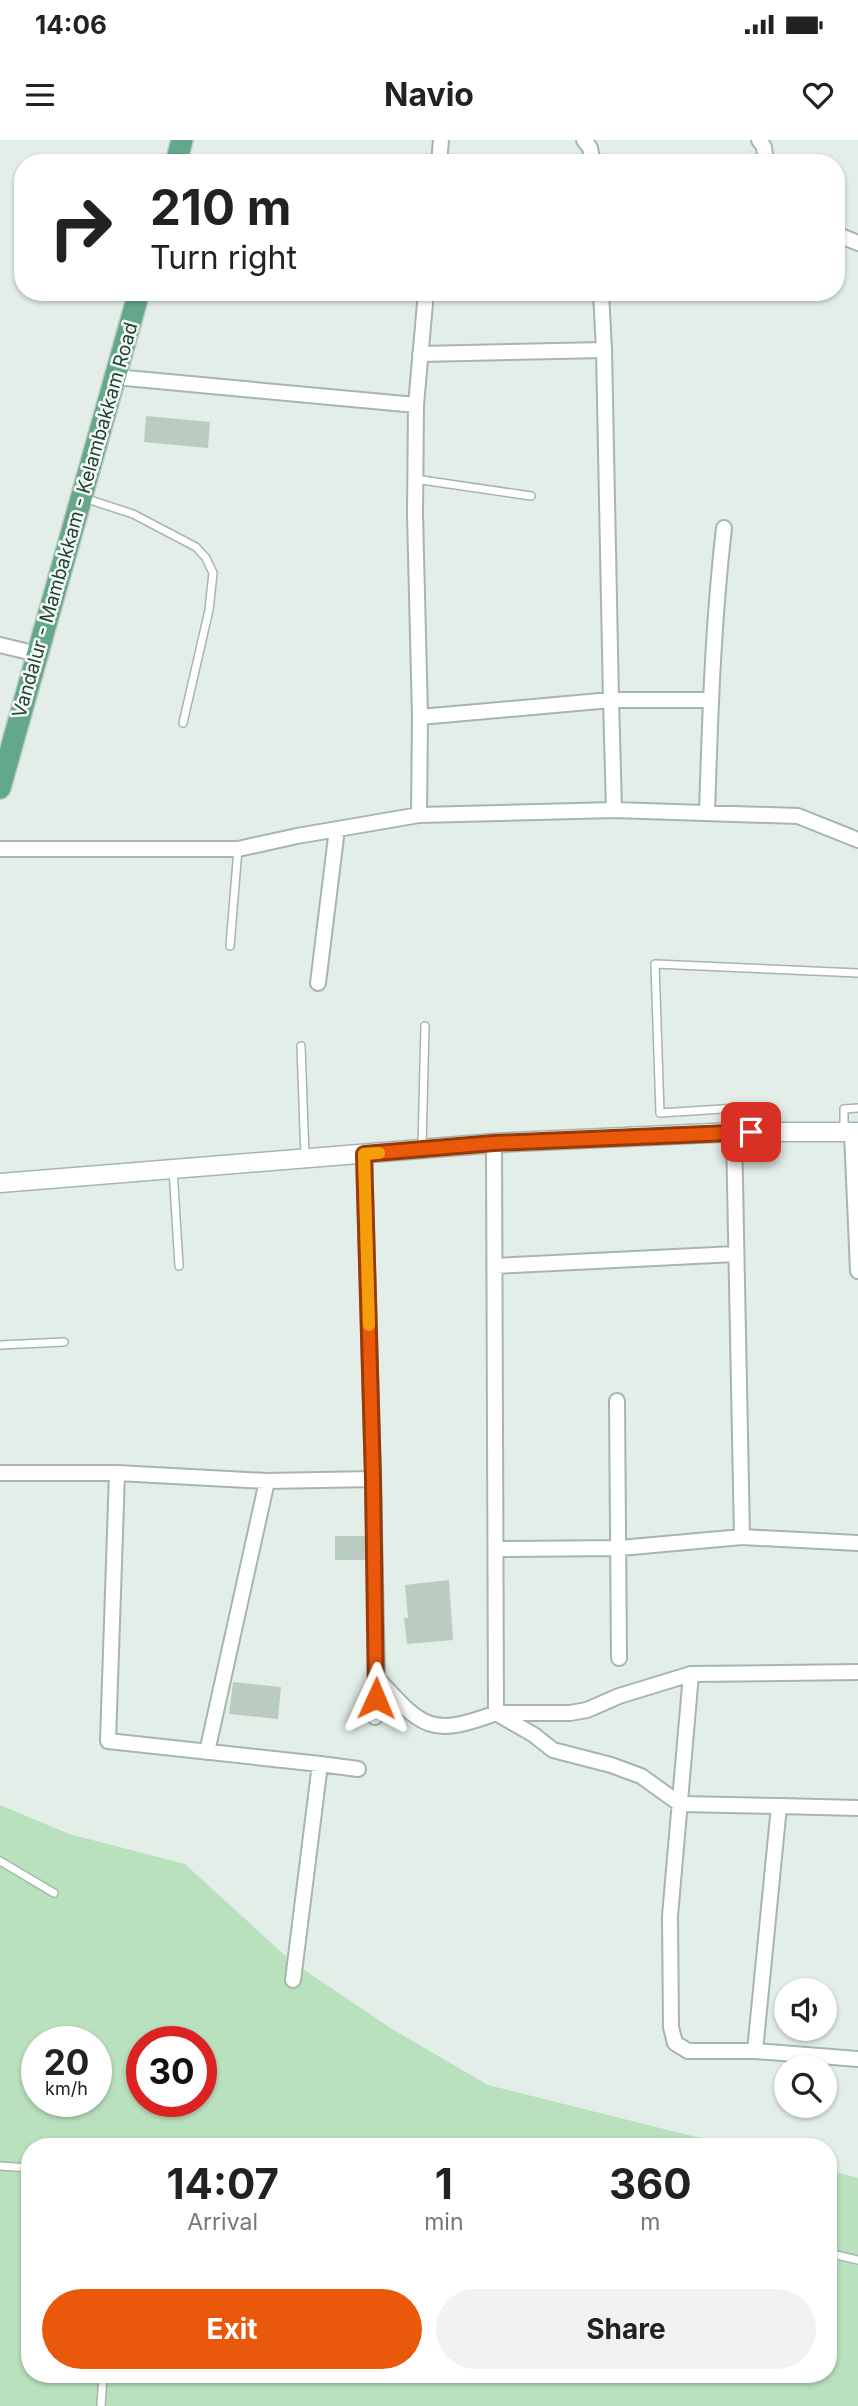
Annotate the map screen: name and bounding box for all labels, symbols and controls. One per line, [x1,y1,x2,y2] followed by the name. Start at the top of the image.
[35,9,107,40] text: 14:06
[384,75,474,114] text: Navio
[21,76,59,114] icon: menu
[799,76,837,114] icon: heart
[150,178,291,237] text: 210 m
[35,182,126,273] icon: right
[150,238,297,277] text: Turn right
[7,320,143,720] street label: Vandalur - Mambakkam - Kelambakkam Road
[721,1102,781,1162] pin
[732,1113,770,1151] icon: arrive
[339,1661,413,1735] position arrow
[774,1978,837,2118] map controls
[774,1978,837,2041] button: sound
[126,2026,217,2117] speed limit sign: 30
[44,2041,89,2083] text: 20
[774,2055,837,2118] button: search
[45,2078,88,2099] text: km/h
[166,2158,279,2209] text: 14:07
[435,2158,453,2209] text: 1
[609,2158,692,2209] text: 360
[187,2208,258,2236] text: Arrival
[424,2208,464,2236] text: min
[640,2208,660,2236] text: m
[42,2289,422,2369] button: Exit
[436,2289,816,2369] button: Share

